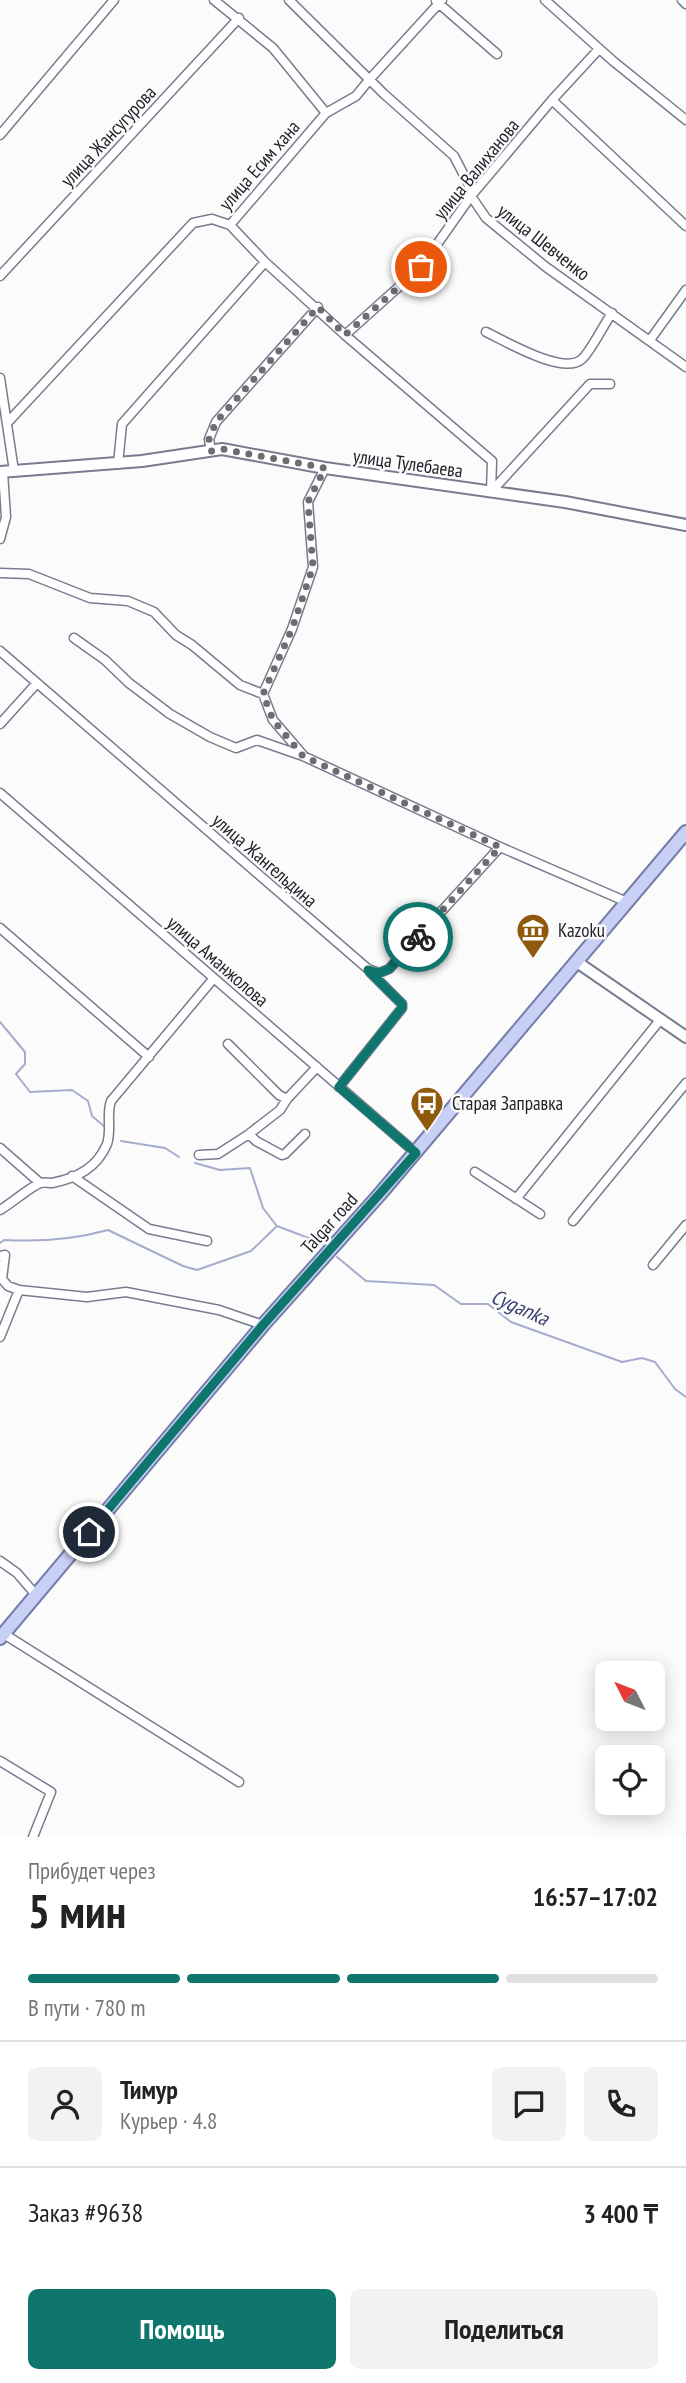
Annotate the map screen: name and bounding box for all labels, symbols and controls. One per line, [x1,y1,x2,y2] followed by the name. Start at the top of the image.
[55,80,161,192] street label: улица Жансугурова
[428,114,524,224] street label: улица Валиханова
[213,115,305,215] street label: улица Есим хана
[493,198,595,286] street label: улица Шевченко
[391,237,451,297] pin
[402,248,440,286] icon: bag
[352,443,464,483] street label: улица Тулебаева
[208,808,322,912] street label: улица Жангельдина
[383,902,453,972] courier
[162,910,274,1012] street label: улица Аманжолова
[514,911,552,960] museum icon: Kazoku
[399,918,437,956] icon: bike
[558,918,605,942] place label: Kazoku
[408,1084,446,1133] bus stop icon: Старая Заправка
[452,1091,563,1115] place label: Старая Заправка
[296,1188,362,1258] street label: Talgar road
[487,1282,554,1332] water label: Cyganka
[59,1502,119,1562] pin
[70,1513,108,1551] icon: home
[595,1661,665,1731] north arrow
[595,1661,665,1815] map controls
[595,1745,665,1815] button: locate
[28,1856,156,1885] text: Прибудет через
[533,1880,658,1913] text: 16:57–17:02
[28,1881,126,1941] text: 5 мин
[28,1993,145,2022] text: В пути · 780 m
[28,2067,102,2141] button: person
[492,2067,566,2141] button: chat
[584,2067,658,2141] button: phone
[120,2073,178,2106] text: Тимур
[120,2106,217,2135] text: Курьер · 4.8
[28,2196,143,2229] text: Заказ #9638
[583,2197,658,2230] text: 3 400 ₸
[28,2289,336,2369] button: Помощь
[350,2289,658,2369] button: Поделиться

